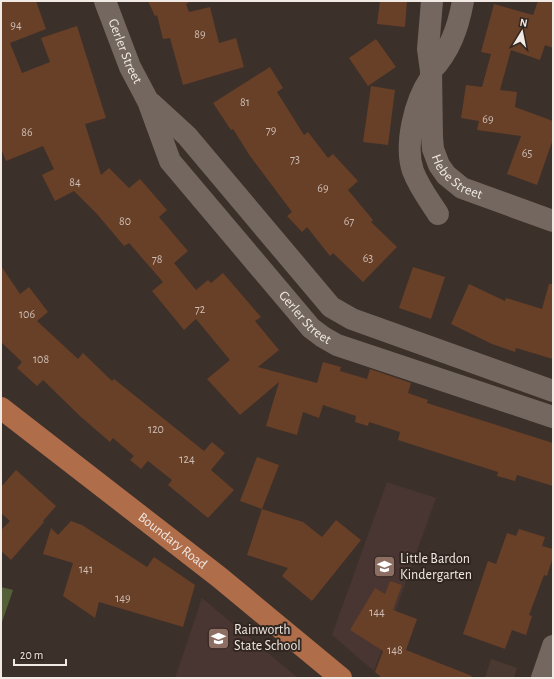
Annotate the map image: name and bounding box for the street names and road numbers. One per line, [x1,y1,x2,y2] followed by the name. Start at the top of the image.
[105,17,145,87] street label: Gerler Street
[429,152,485,202] street label: Hebe Street
[276,288,334,347] street label: Gerler Street
[135,510,210,572] street label: Boundary Road

